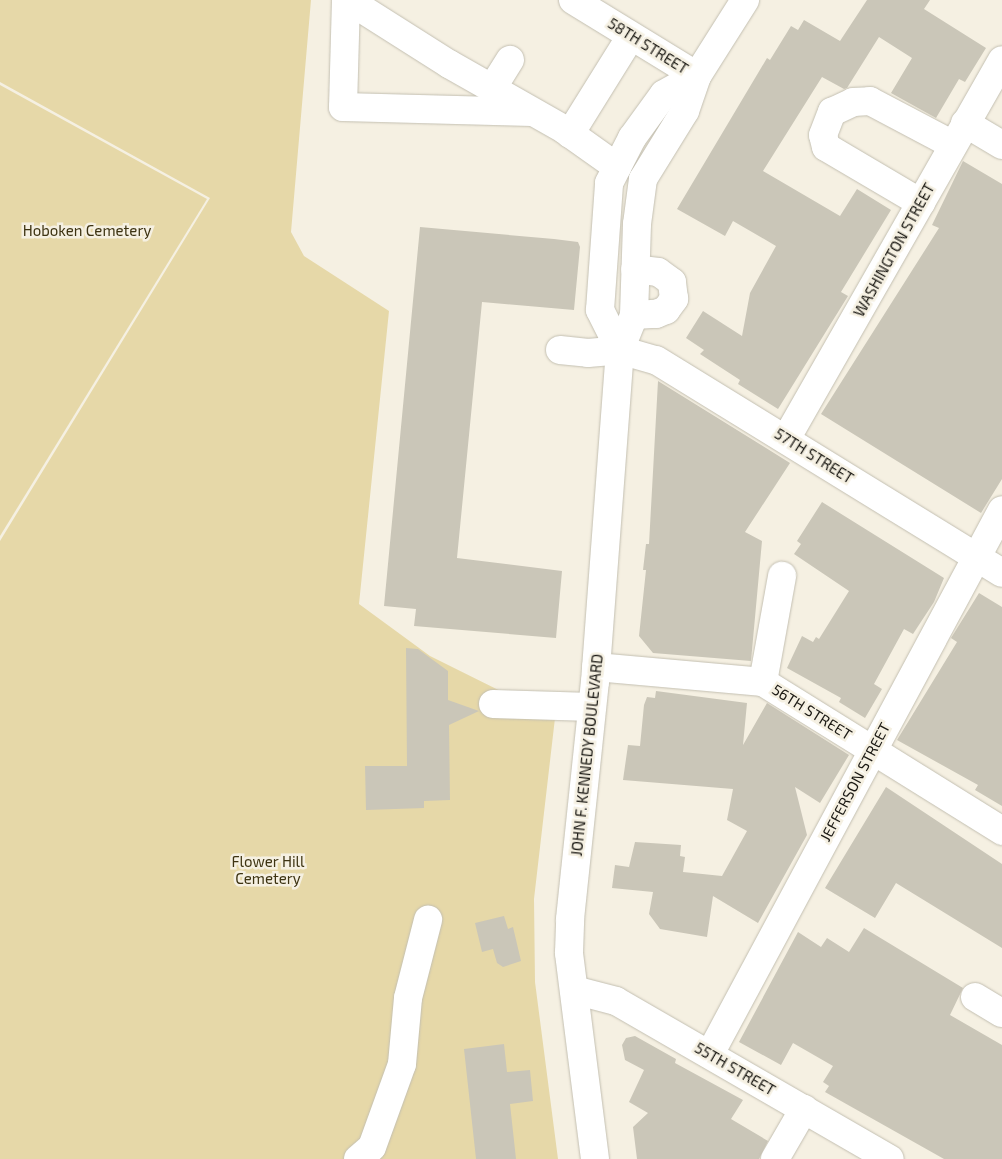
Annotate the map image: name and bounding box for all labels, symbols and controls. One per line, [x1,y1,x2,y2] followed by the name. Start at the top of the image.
[605,14,691,78] street label: 58TH STREET
[850,180,938,320] street label: WASHINGTON STREET
[23,222,151,240] park label: Hoboken Cemetery
[771,425,857,487] street label: 57TH STREET
[567,653,607,857] street label: JOHN F. KENNEDY BOULEVARD
[769,680,855,744] street label: 56TH STREET
[816,720,894,844] street label: JEFFERSON STREET
[231,852,305,887] park label: Flower Hill Cemetery
[691,1039,779,1099] street label: 55TH STREET

